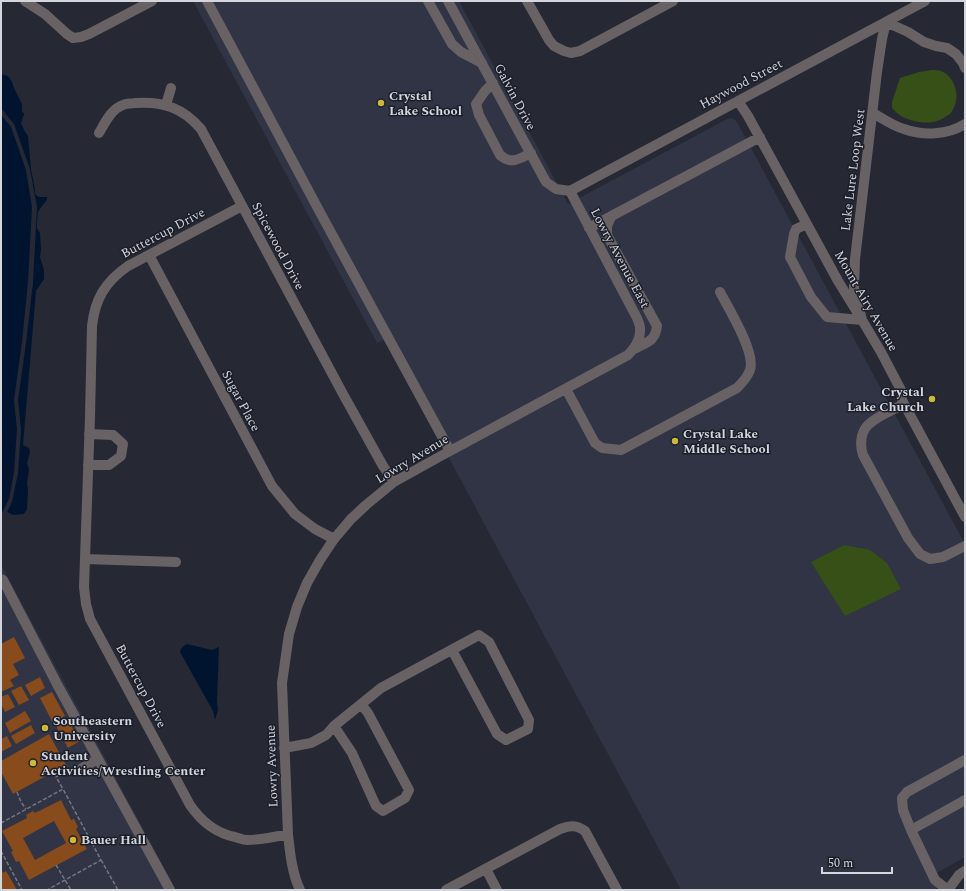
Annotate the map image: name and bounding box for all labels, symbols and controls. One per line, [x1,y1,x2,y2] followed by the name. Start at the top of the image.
[696,53,787,114] street label: Haywood Street
[489,60,541,134] street label: Galvin Drive
[389,86,462,121] place label: Crystal Lake School
[376,98,386,108] marker: Crystal Lake School
[836,107,870,232] street label: Lake Lure Loop West
[246,198,310,294] street label: Spicewood Drive
[117,202,209,264] street label: Buttercup Drive
[585,204,655,312] street label: Lowry Avenue East
[829,247,903,355] street label: Mount Airy Avenue
[216,367,266,435] street label: Sugar Place
[847,382,924,417] place label: Crystal Lake Church
[927,394,937,404] marker: Crystal Lake Church
[683,424,770,459] place label: Crystal Lake Middle School
[371,429,453,489] street label: Lowry Avenue
[670,436,680,446] marker: Crystal Lake Middle School
[110,640,172,732] street label: Buttercup Drive
[53,711,132,746] place label: Southeastern University
[40,723,50,733] marker: Southeastern University
[261,724,283,808] street label: Lowry Avenue
[41,746,206,781] place label: Student Activities/Wrestling Center
[28,758,38,768] marker: Student Activities/Wrestling Center
[81,830,146,850] place label: Bauer Hall
[68,835,78,845] marker: Bauer Hall
[822,849,892,875] scale bar
[828,854,853,873] text: 50 m

